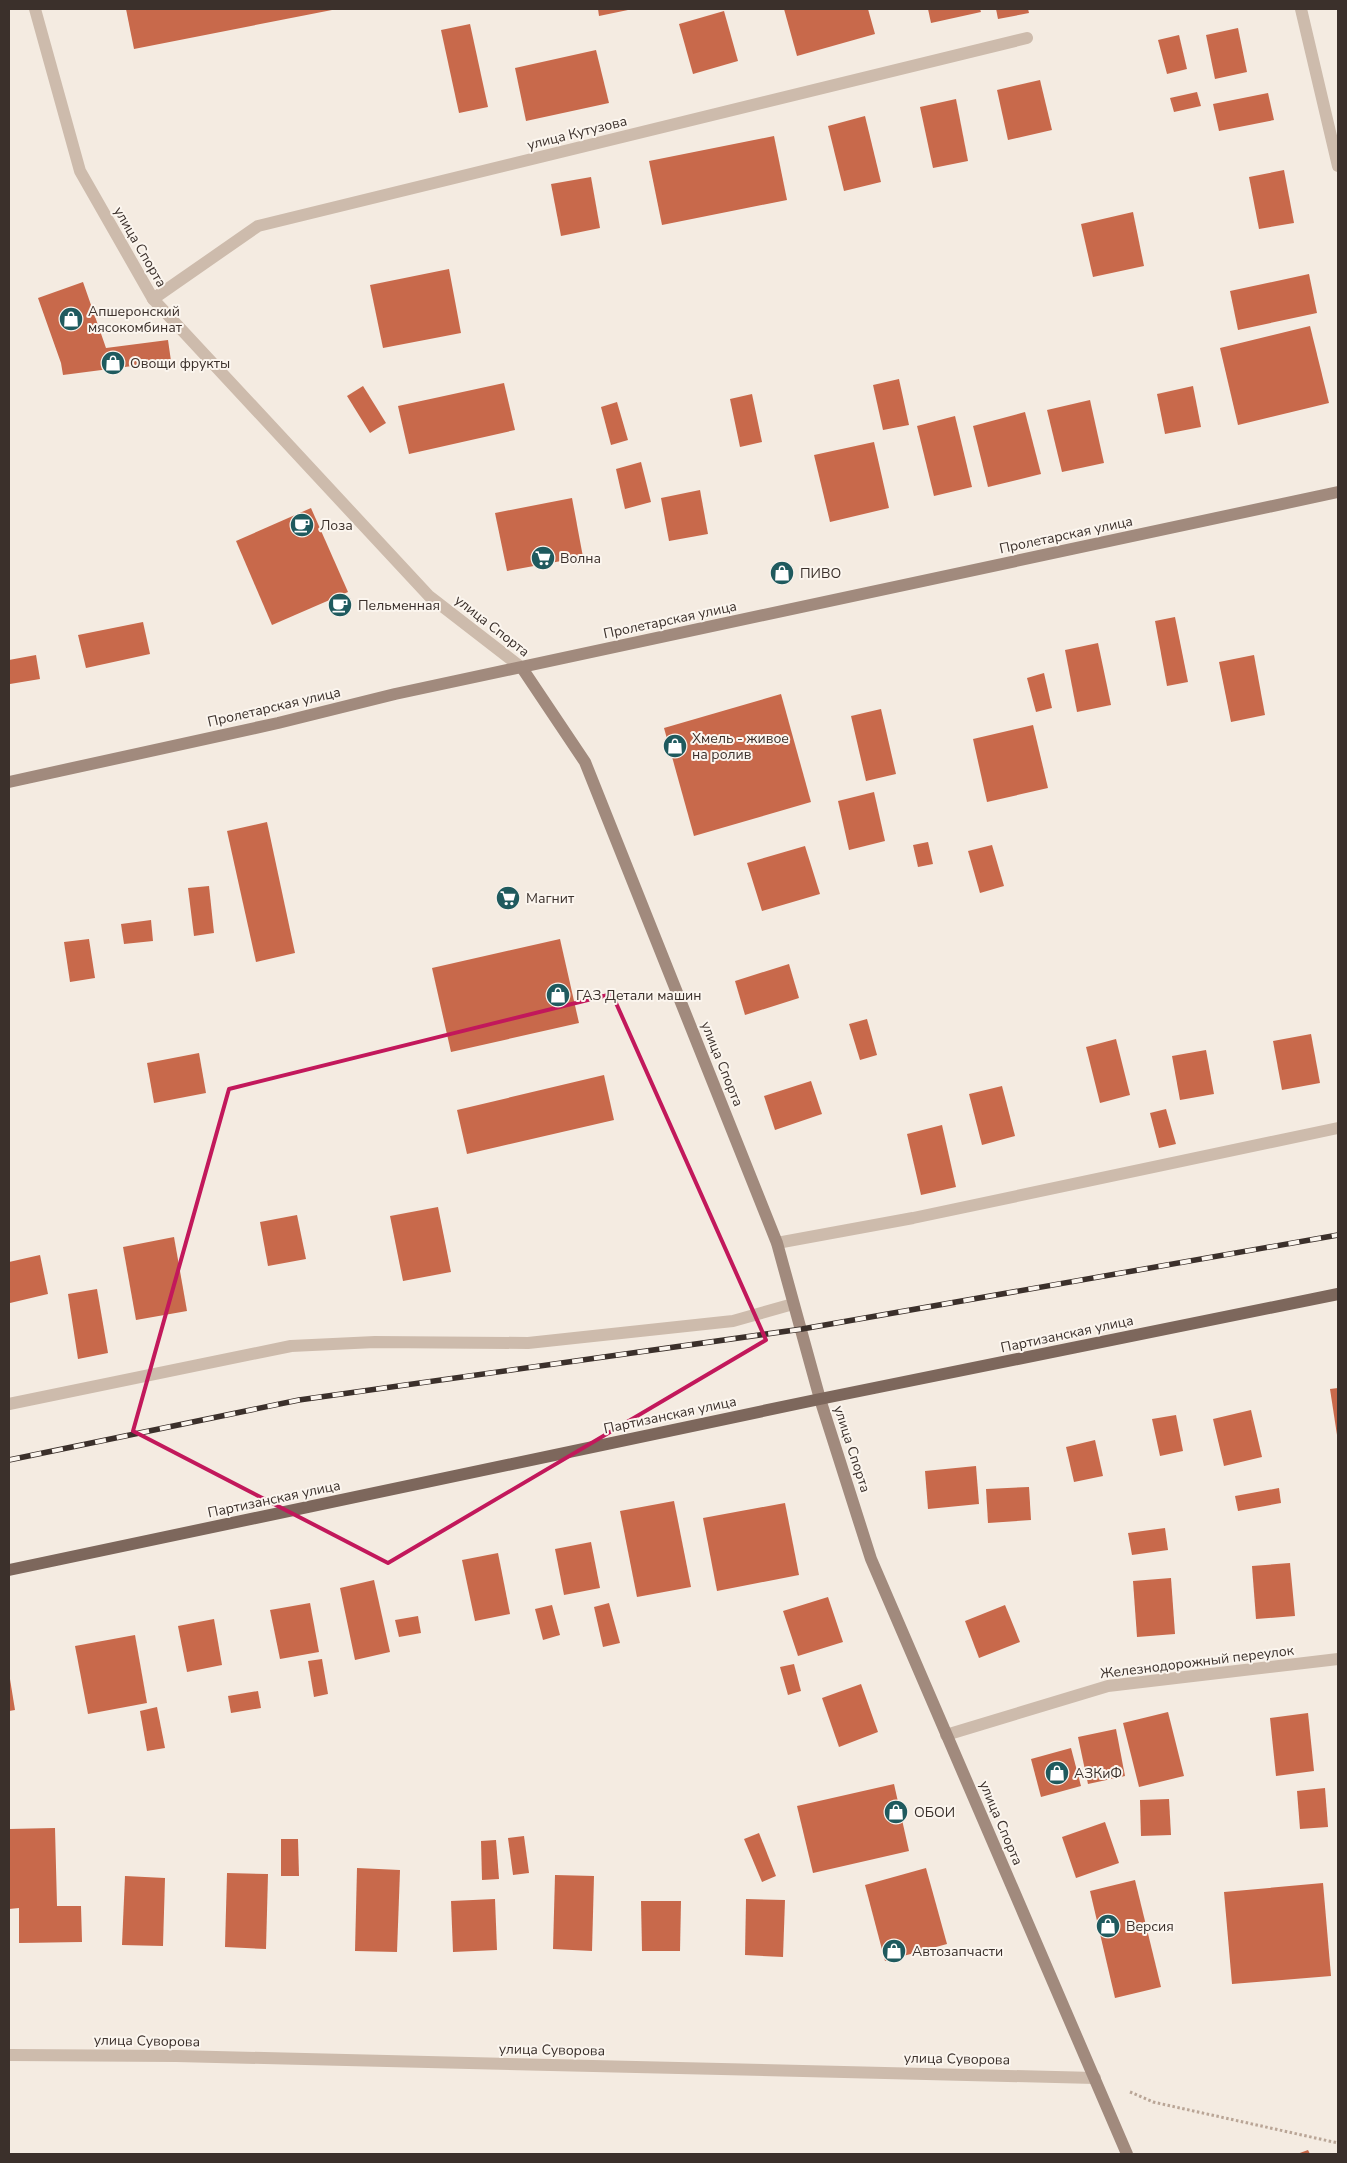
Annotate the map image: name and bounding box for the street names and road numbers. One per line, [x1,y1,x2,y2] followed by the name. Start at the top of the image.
[525,111,629,155] street label: улица Кутузова
[109,203,171,291] street label: улица Спорта
[997,512,1135,558] street label: Пролетарская улица
[451,591,533,661] street label: улица Спорта
[601,597,739,643] street label: Пролетарская улица
[206,682,342,732] street label: Пролетарская улица
[696,1019,748,1109] street label: улица Спорта
[999,1311,1135,1357] street label: Партизанская улица
[602,1392,738,1438] street label: Партизанская улица
[829,1403,875,1495] street label: улица Спорта
[206,1476,342,1522] street label: Партизанская улица
[1099,1641,1296,1683] street label: Железнодорожный переулок
[975,1778,1027,1868] street label: улица Спорта
[94,2031,200,2051] street label: улица Суворова
[499,2040,605,2060] street label: улица Суворова
[904,2049,1010,2069] street label: улица Суворова

